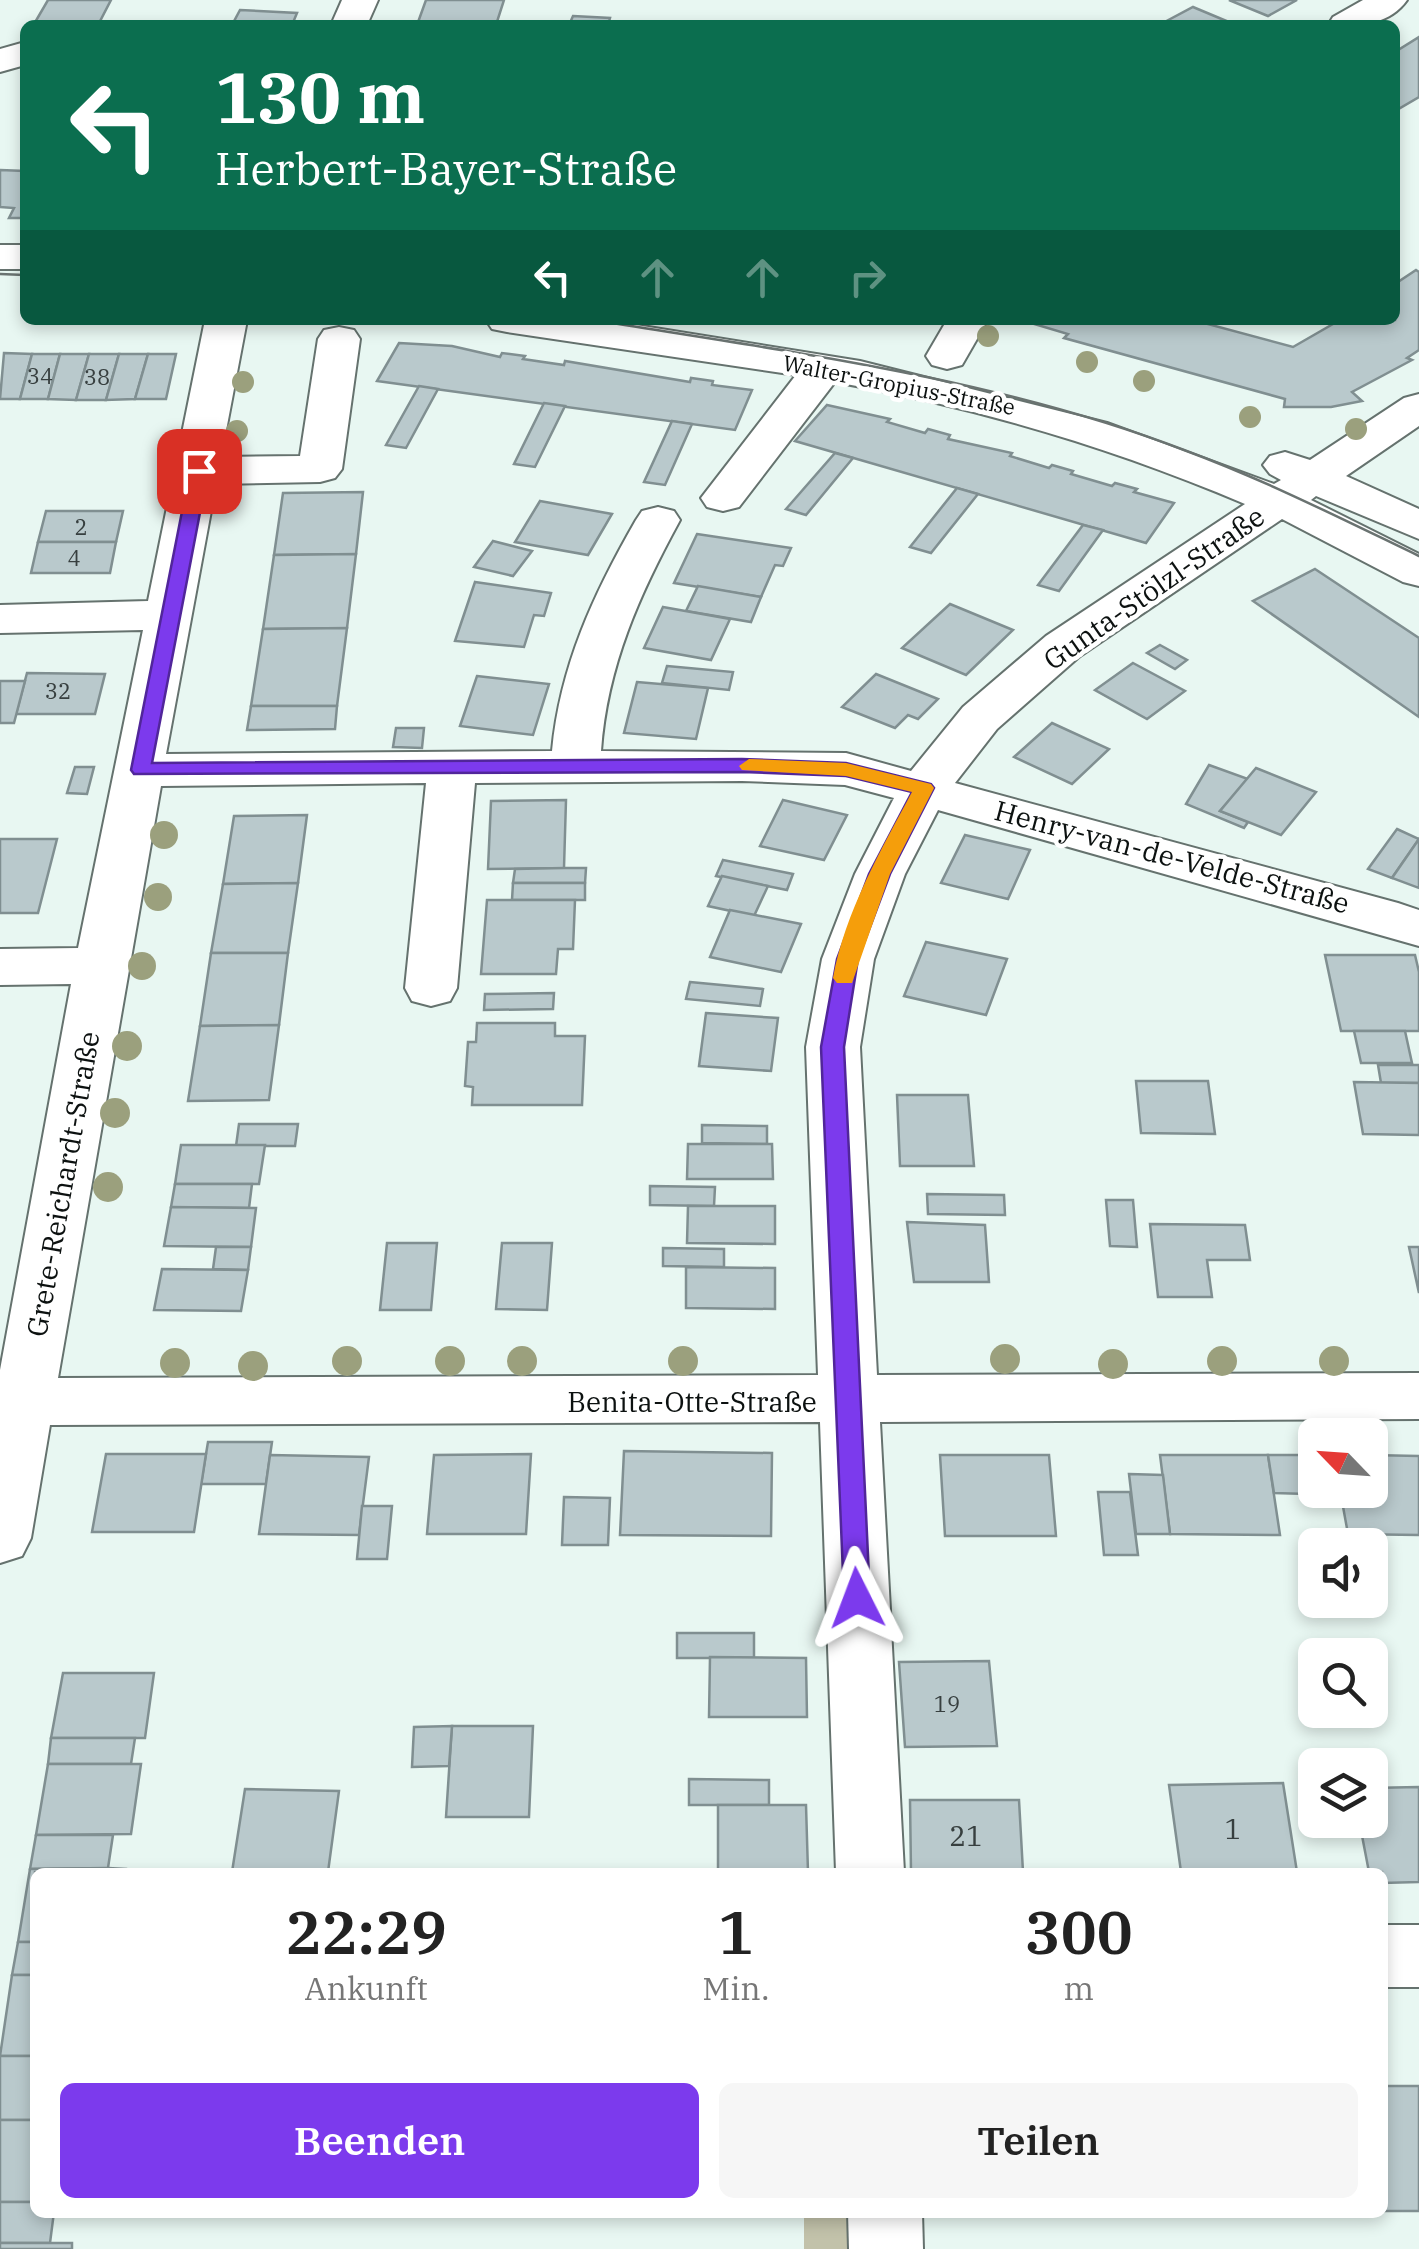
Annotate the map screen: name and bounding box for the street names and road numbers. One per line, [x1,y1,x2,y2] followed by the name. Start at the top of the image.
[781,348,1018,421] street label: Walter-Gropius-Straße
[1036,497,1271,678] street label: Gunta-Stölzl-Straße
[991,791,1354,922] street label: Henry-van-de-Velde-Straße
[17,1028,108,1339] street label: Grete-Reichardt-Straße
[567,1383,817,1420] street label: Benita-Otte-Straße

